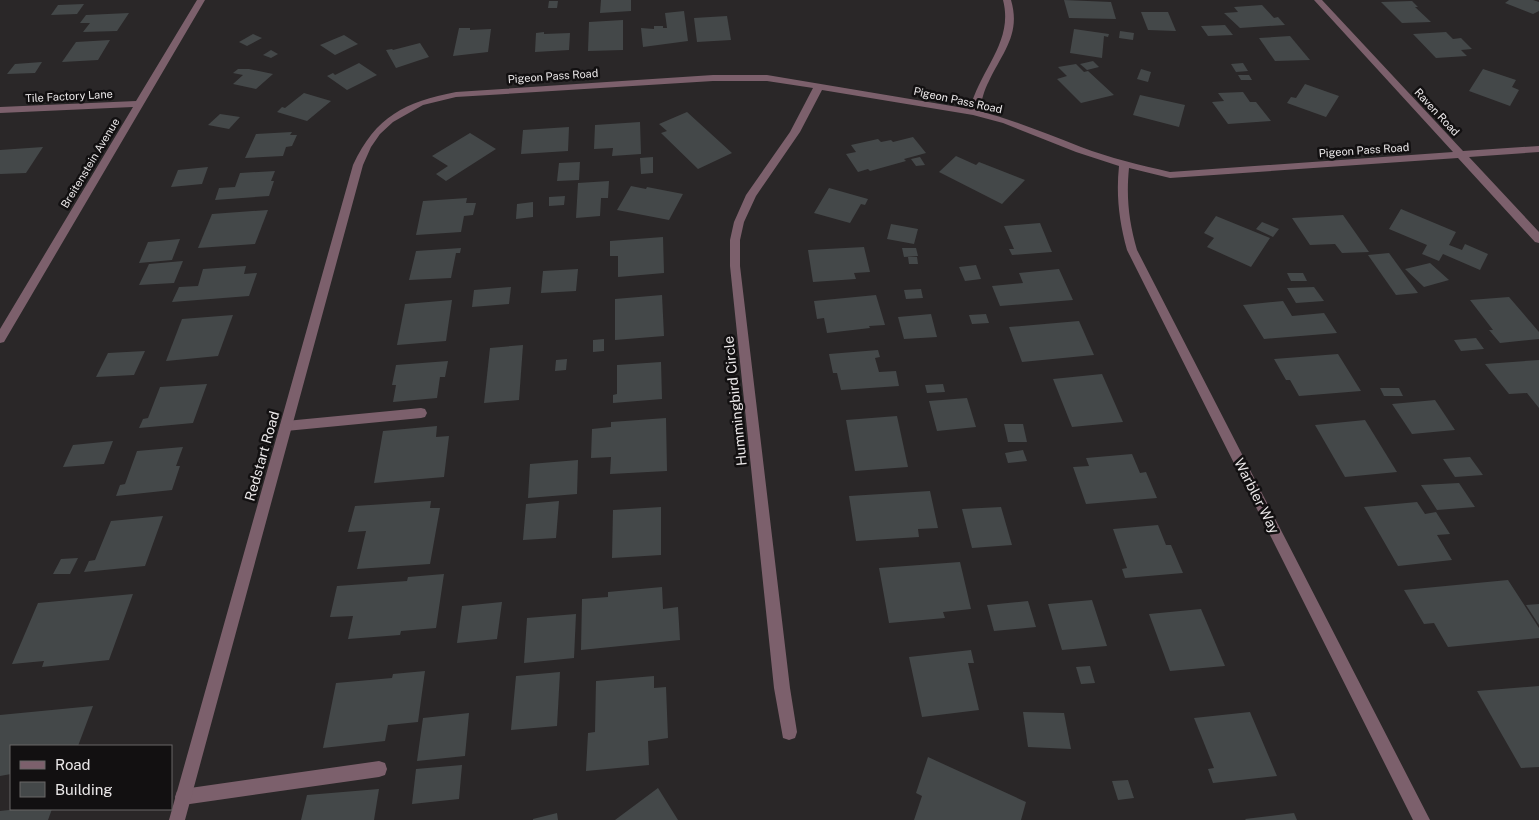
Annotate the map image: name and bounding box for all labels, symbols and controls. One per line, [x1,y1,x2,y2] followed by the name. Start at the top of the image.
[507,67,599,85] street label: Pigeon Pass Road
[912,85,1004,115] street label: Pigeon Pass Road
[1412,86,1462,138] street label: Raven Road
[25,88,113,104] street label: Tile Factory Lane
[58,116,122,210] street label: Breitenstein Avenue
[1318,141,1410,159] street label: Pigeon Pass Road
[720,335,750,467] street label: Hummingbird Circle
[242,409,282,503] street label: Redstart Road
[1231,456,1283,537] street label: Warbler Way
[10,745,172,810] legend
[55,756,91,773] text: Road
[55,781,113,798] text: Building

